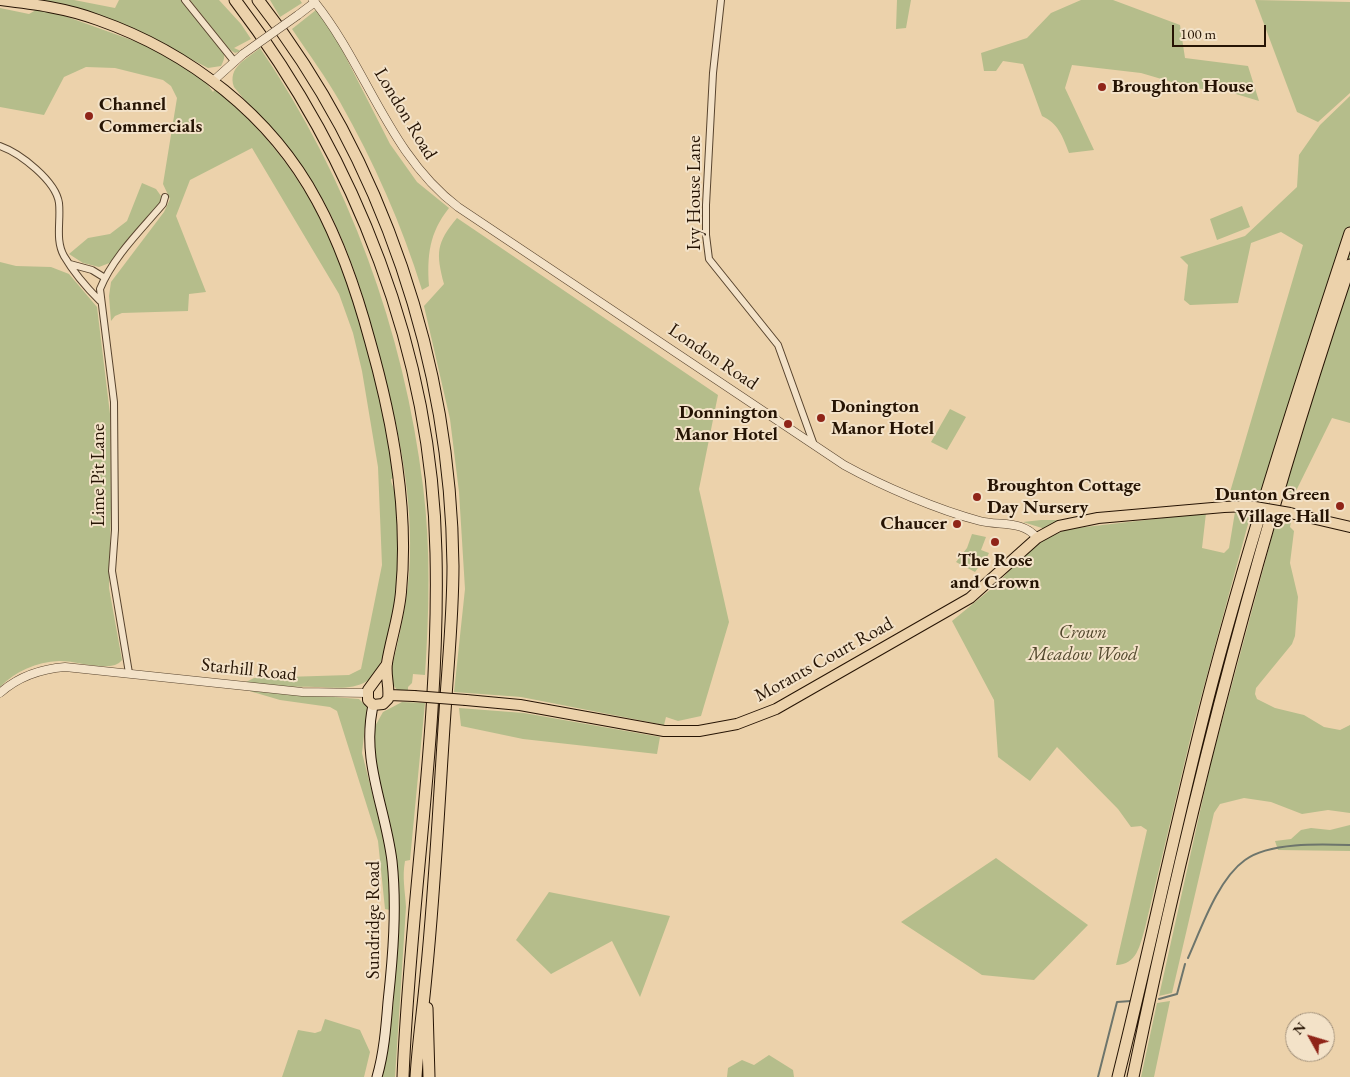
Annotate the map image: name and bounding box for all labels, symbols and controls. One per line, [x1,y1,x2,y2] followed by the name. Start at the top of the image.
[1175,15,1269,47] scale bar
[1180,24,1216,43] text: 100 m
[369,64,441,164] street label: London Road
[1112,76,1253,98] place label: Broughton House
[1096,81,1108,93] marker: Broughton House
[99,94,202,138] place label: Channel Commercials
[83,110,95,122] marker: Channel Commercials
[684,135,706,251] street label: Ivy House Lane
[664,319,762,395] street label: London Road
[831,396,934,440] place label: Donington Manor Hotel
[675,402,778,446] place label: Donnington Manor Hotel
[815,412,827,424] marker: Donington Manor Hotel
[782,418,794,430] marker: Donnington Manor Hotel
[88,424,110,526] street label: Lime Pit Lane
[987,475,1141,519] place label: Broughton Cottage Day Nursery
[1215,484,1330,528] place label: Dunton Green Village Hall
[971,491,983,503] marker: Broughton Cottage Day Nursery
[1334,500,1346,512] marker: Dunton Green Village Hall
[881,513,947,535] place label: Chaucer
[951,518,963,530] marker: Chaucer
[989,536,1001,548] marker: The Rose and Crown
[950,550,1040,594] place label: The Rose and Crown
[751,613,897,707] street label: Morants Court Road
[1028,622,1138,666] park label: Crown Meadow Wood
[200,654,298,686] street label: Starhill Road
[363,861,385,979] street label: Sundridge Road
[1285,1012,1335,1062] north arrow
[1289,1018,1310,1038] text: N

